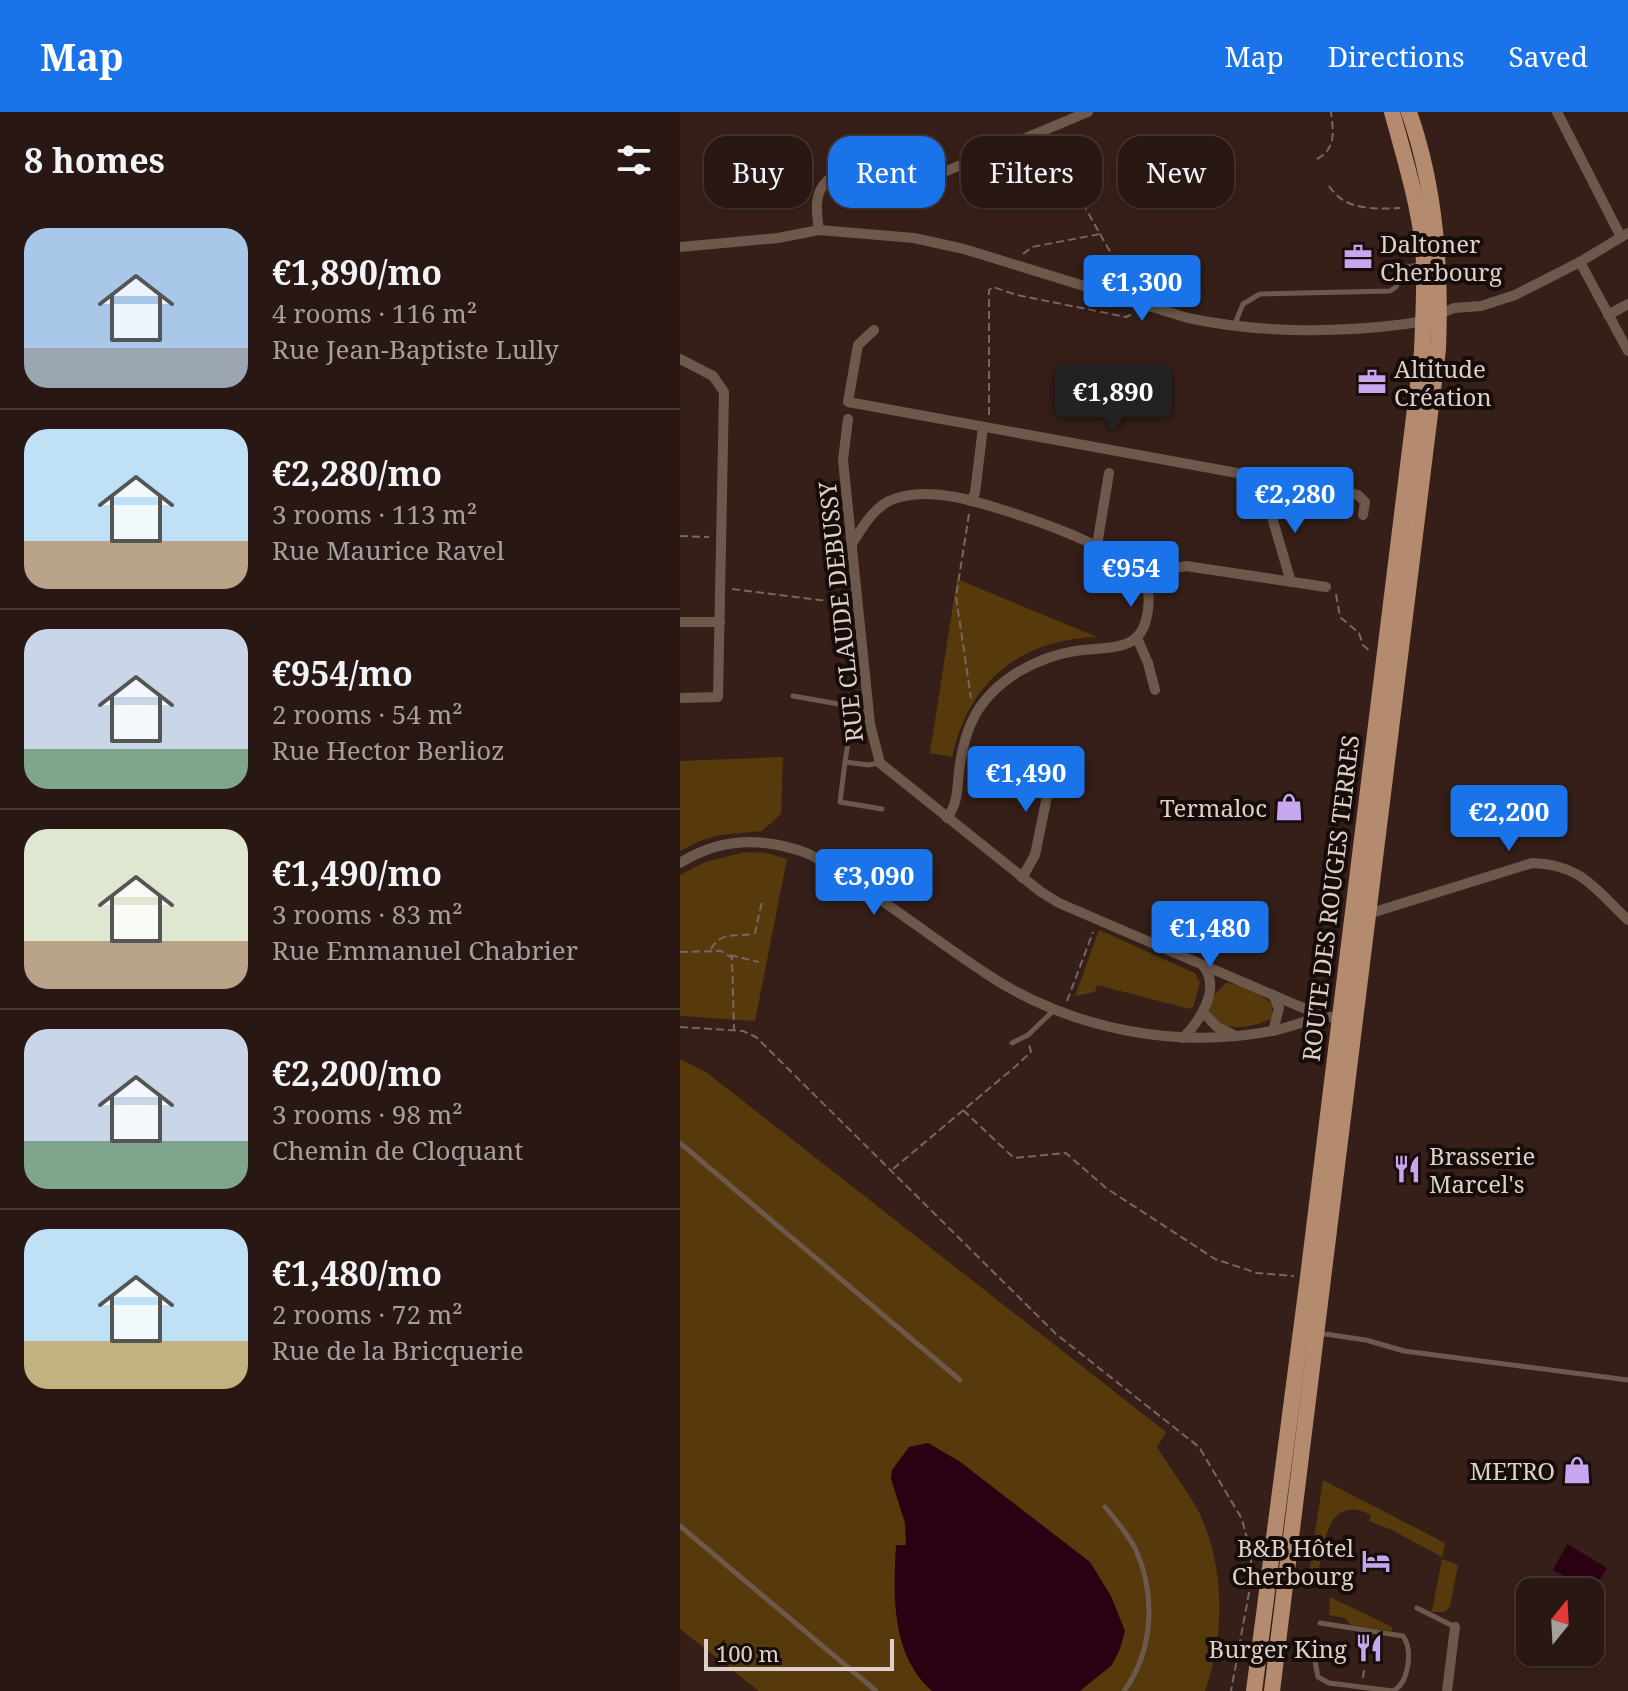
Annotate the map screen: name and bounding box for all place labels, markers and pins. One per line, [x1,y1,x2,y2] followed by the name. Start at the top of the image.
[1380,227,1502,288] place label: Daltoner Cherbourg
[1343,242,1373,272] office icon: Daltoner Cherbourg
[1077,255,1207,323] pin: €1,300
[1394,352,1492,413] place label: Altitude Création
[1048,365,1178,433] pin: €1,890
[1357,367,1387,397] office icon: Altitude Création
[1230,467,1360,535] pin: €2,280
[1084,541,1178,609] pin: €954
[961,746,1091,814] pin: €1,490
[1444,785,1574,853] pin: €2,200
[1160,791,1267,824] place label: Termaloc
[1274,792,1304,822] shop icon: Termaloc
[809,849,939,917] pin: €3,090
[1145,901,1275,969] pin: €1,480
[1429,1139,1535,1200] place label: Brasserie Marcel's
[1392,1154,1422,1184] restaurant icon: Brasserie Marcel's
[1470,1454,1555,1487] place label: METRO
[1562,1455,1592,1485] shop icon: METRO
[1232,1531,1355,1592] place label: B&B Hôtel Cherbourg
[1361,1546,1391,1576] hotel icon: B&B Hôtel Cherbourg
[1209,1632,1347,1665] place label: Burger King
[1354,1633,1384,1663] restaurant icon: Burger King

